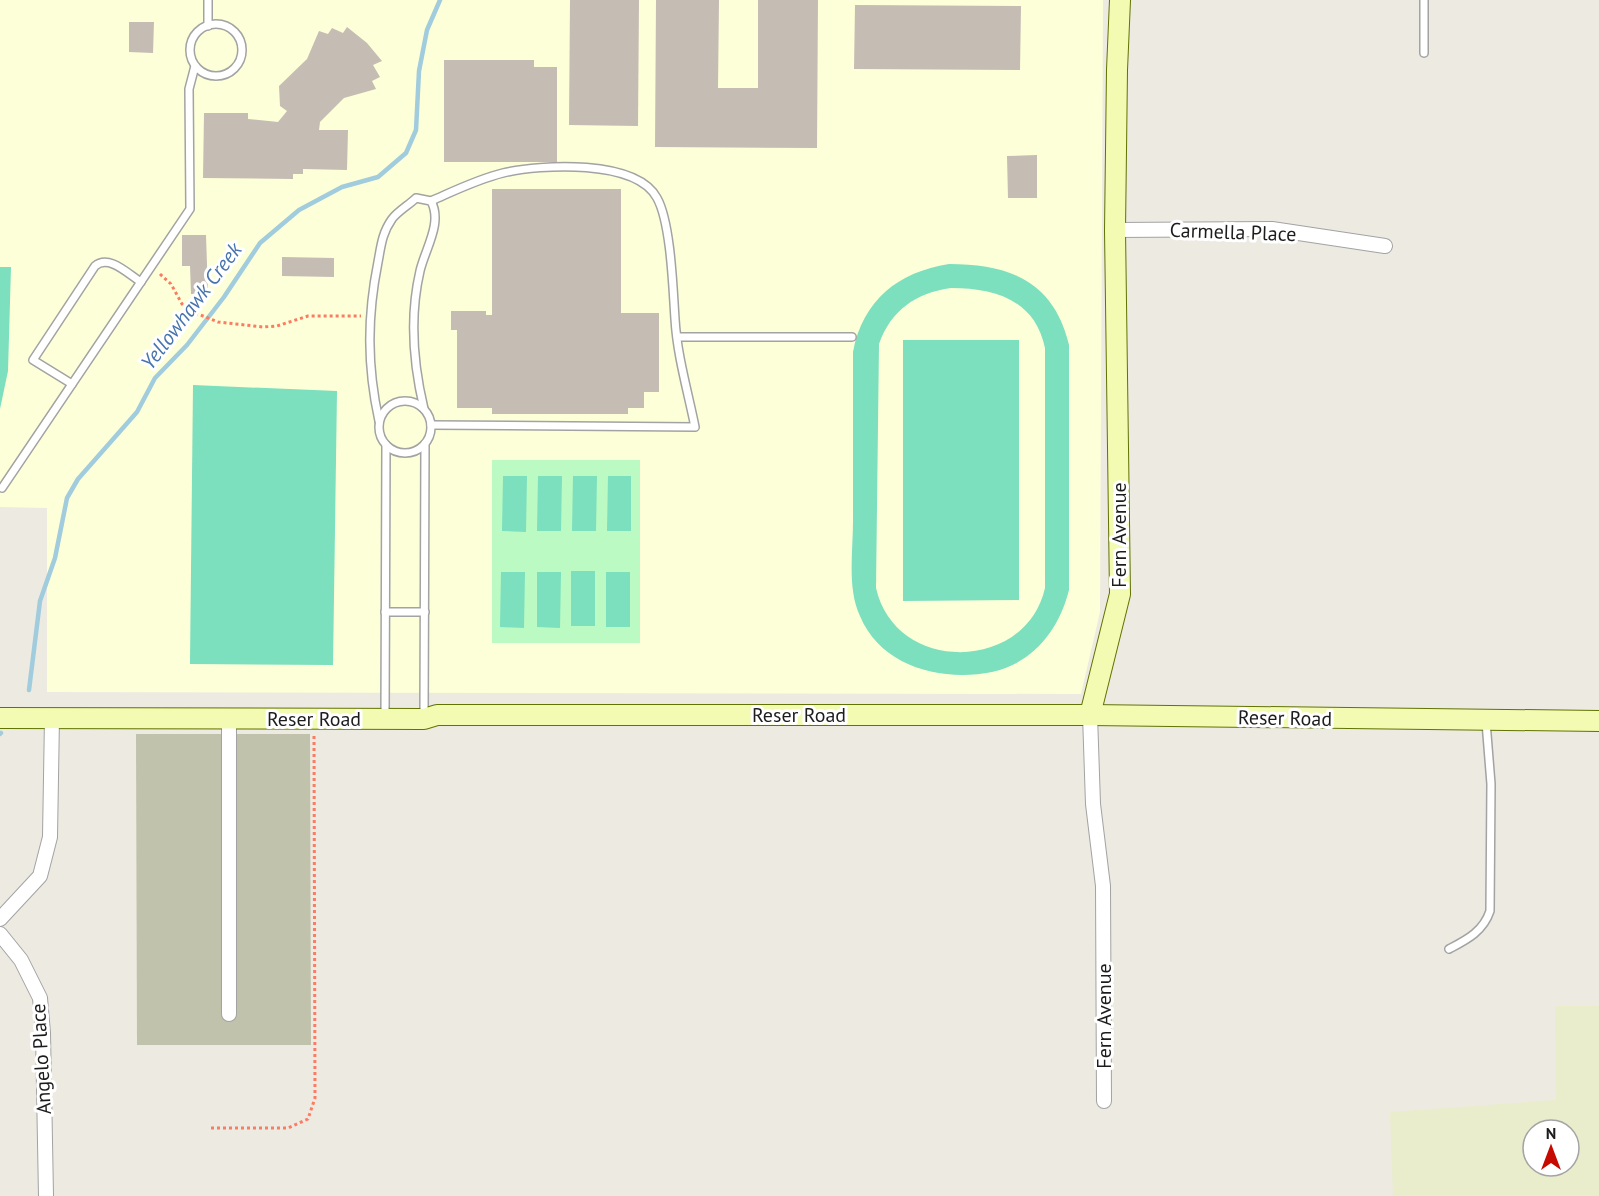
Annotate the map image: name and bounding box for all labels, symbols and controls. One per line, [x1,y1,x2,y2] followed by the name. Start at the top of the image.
[1169,217,1297,247] street label: Carmella Place
[134,236,249,375] water label: Yellowhawk Creek
[1106,482,1132,588] street label: Fern Avenue
[752,702,846,728] street label: Reser Road
[1238,704,1332,732] street label: Reser Road
[267,706,361,732] street label: Reser Road
[1091,963,1117,1069] street label: Fern Avenue
[25,1003,57,1115] street label: Angelo Place
[1521,1118,1581,1178] north arrow
[1546,1123,1556,1143] text: N

